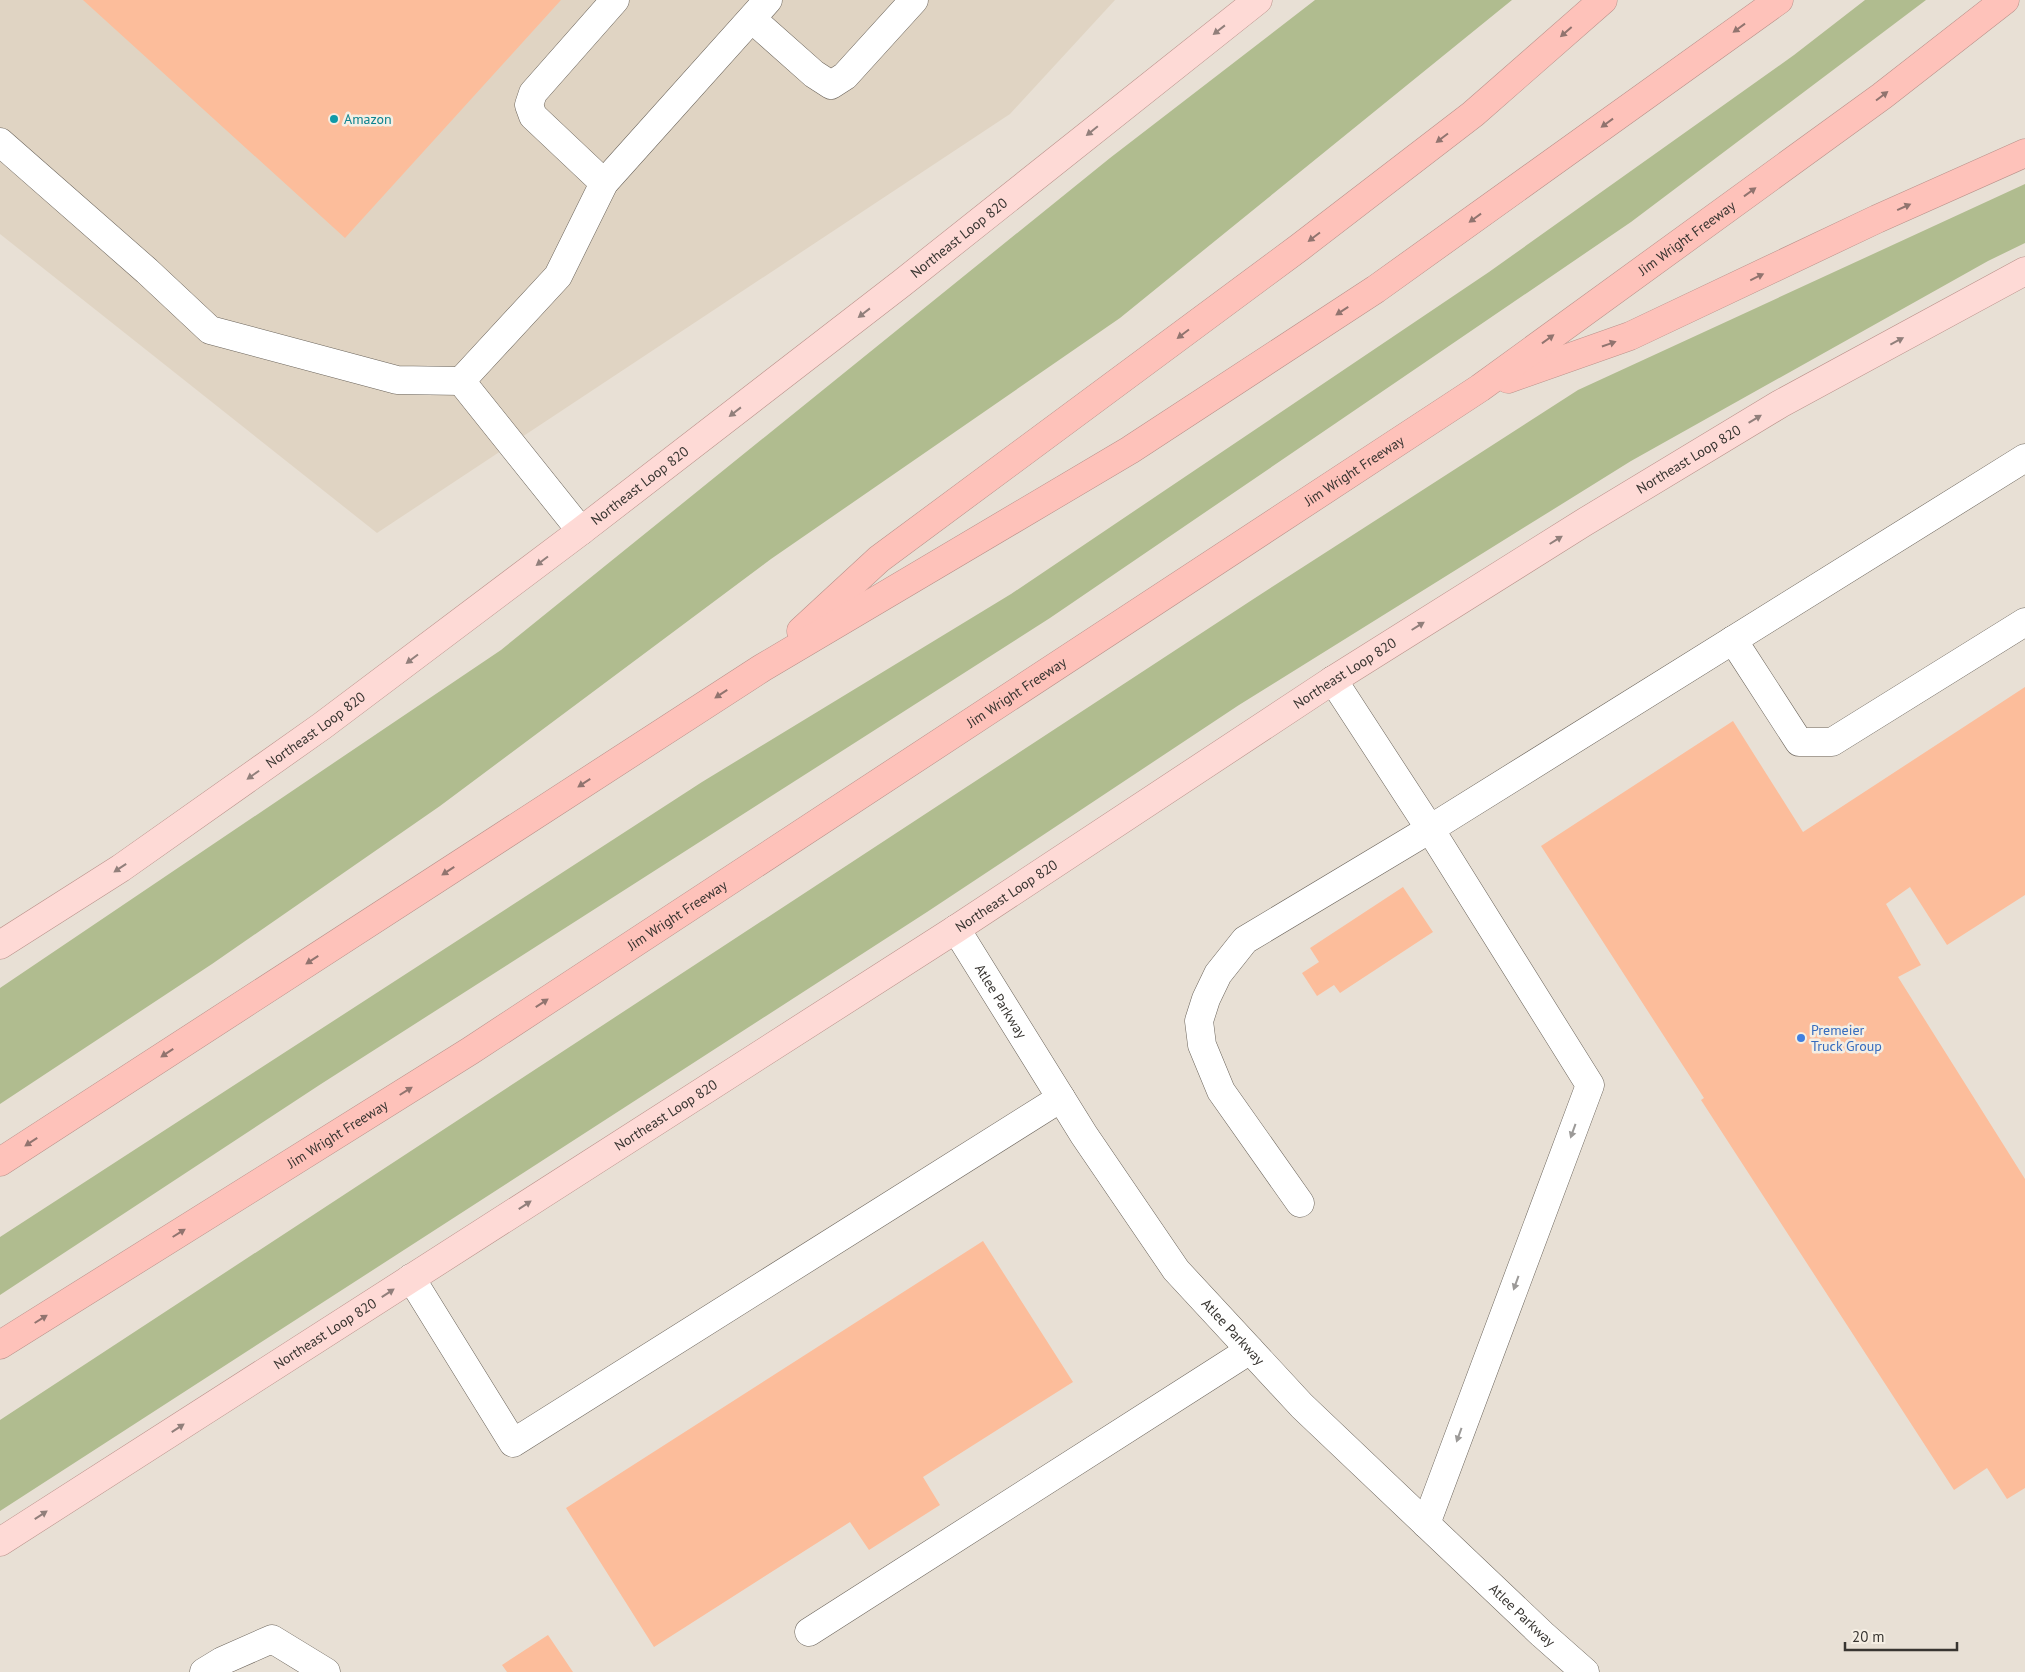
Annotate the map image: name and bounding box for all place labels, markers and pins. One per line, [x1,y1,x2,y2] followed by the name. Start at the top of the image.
[344,110,392,128] place label: Amazon
[328,113,340,125] marker: Amazon
[1811,1021,1882,1055] place label: Premeier Truck Group
[1795,1032,1807,1044] marker: Premeier Truck Group

